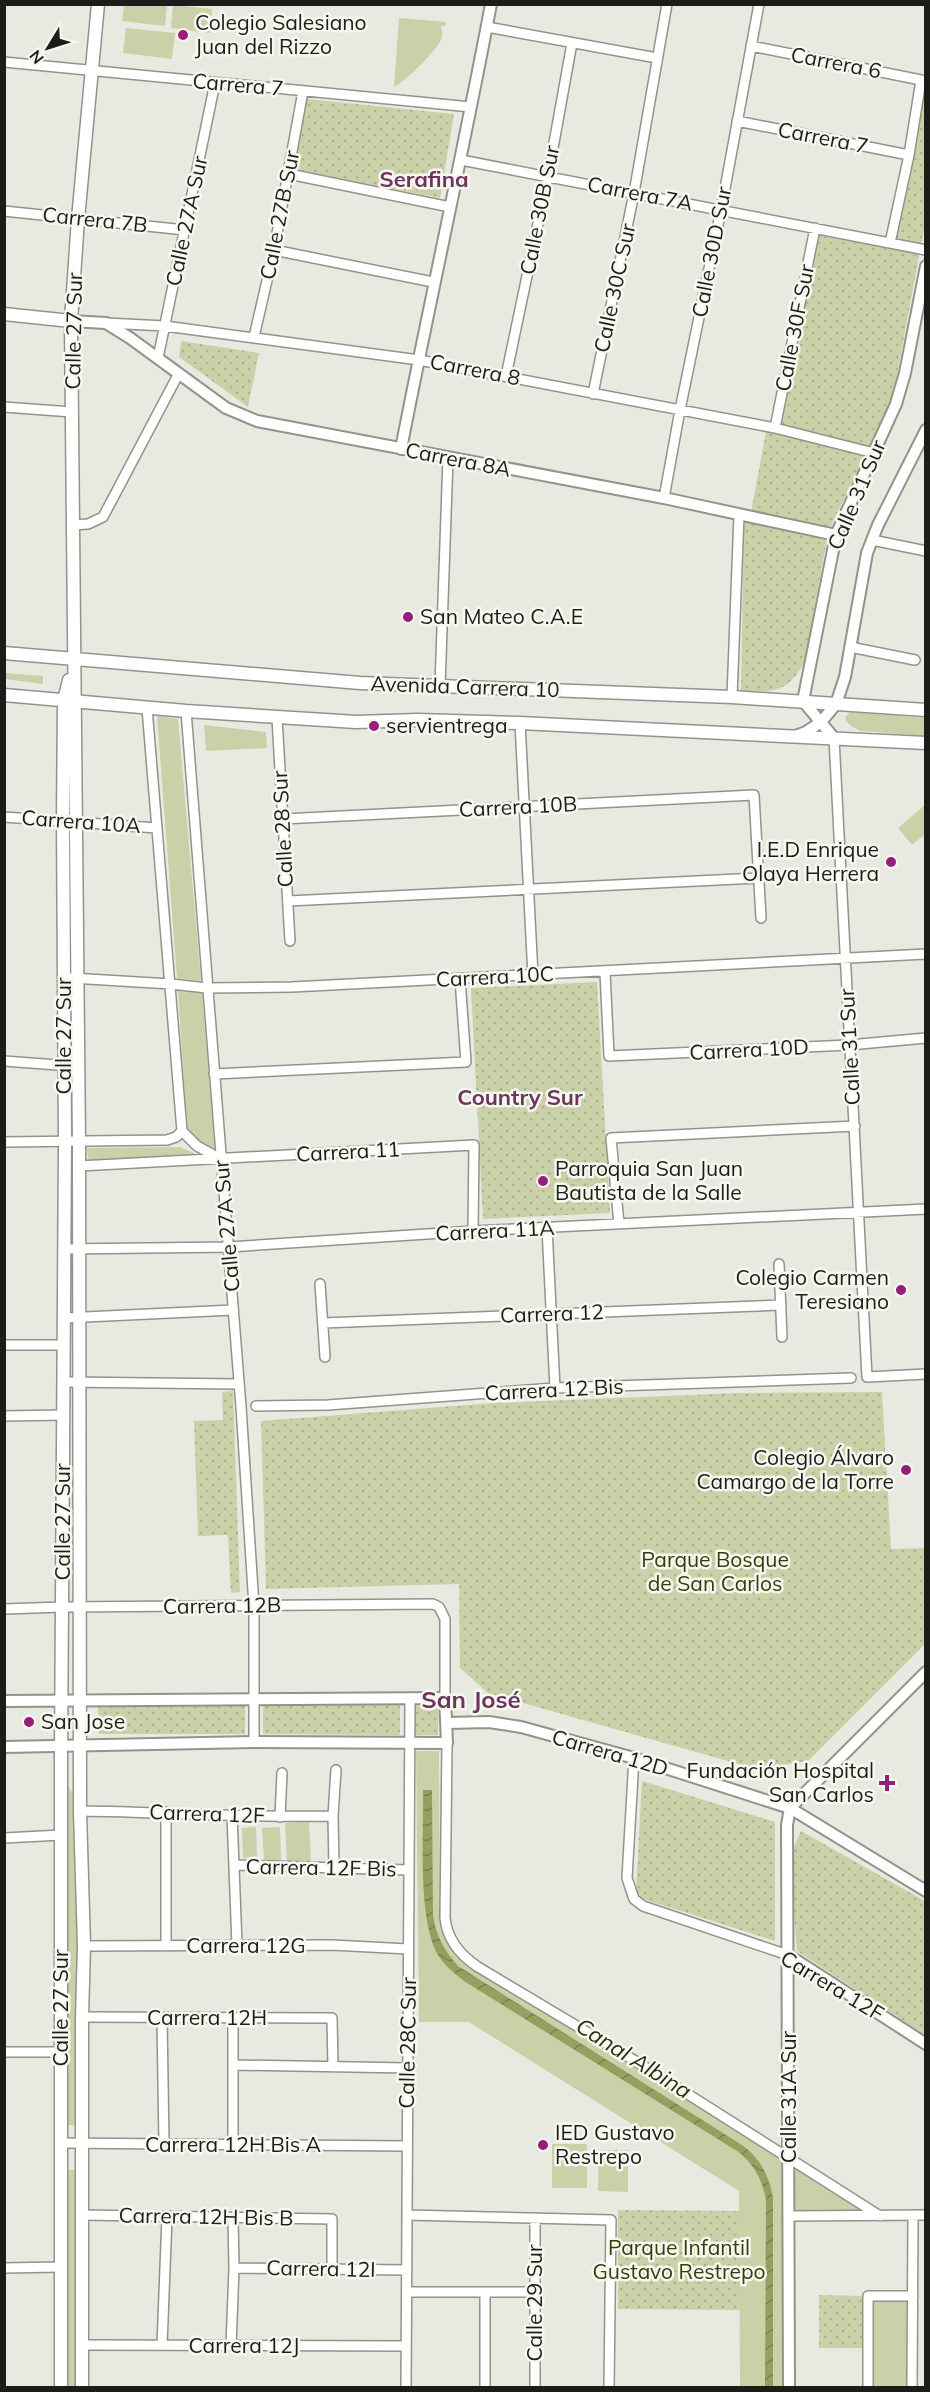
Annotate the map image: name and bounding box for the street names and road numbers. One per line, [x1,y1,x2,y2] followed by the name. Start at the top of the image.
[789,41,884,83] street label: Carrera 6
[191,67,285,101] street label: Carrera 7
[776,116,871,158] street label: Carrera 7
[514,143,564,277] street label: Calle 30B Sur
[254,148,304,282] street label: Calle 27B Sur
[160,153,213,288] street label: Calle 27A Sur
[585,170,696,216] street label: Carrera 7A
[686,184,737,319] street label: Calle 30D Sur
[41,201,149,237] street label: Carrera 7B
[588,220,640,355] street label: Calle 30C Sur
[769,262,819,394] street label: Calle 30F Sur
[59,272,87,390] street label: Calle 27 Sur
[428,348,523,390] street label: Carrera 8
[821,435,891,554] street label: Calle 31 Sur
[403,436,514,482] street label: Carrera 8A
[370,670,560,702] street label: Avenida Carrera 10
[266,770,298,888] street label: Calle 28 Sur
[458,790,578,822] street label: Carrera 10B
[21,804,142,838] street label: Carrera 10A
[435,960,555,992] street label: Carrera 10C
[50,977,76,1095] street label: Calle 27 Sur
[833,988,865,1106] street label: Calle 31 Sur
[689,1033,809,1065] street label: Carrera 10D
[295,1135,401,1167] street label: Carrera 11
[207,1159,245,1293] street label: Calle 27A Sur
[435,1214,556,1246] street label: Carrera 11A
[500,1298,604,1328] street label: Carrera 12
[484,1372,624,1406] street label: Carrera 12 Bis
[49,1463,75,1581] street label: Calle 27 Sur
[163,1591,281,1619] street label: Carrera 12B
[549,1723,671,1781] street label: Carrera 12D
[149,1798,266,1828] street label: Carrera 12F
[245,1853,397,1881] street label: Carrera 12F Bis
[186,1932,306,1958] street label: Carrera 12G
[776,1944,889,2026] street label: Carrera 12F
[47,1949,73,2067] street label: Calle 27 Sur
[393,1977,421,2109] street label: Calle 28C Sur
[147,2004,267,2030] street label: Carrera 12H
[775,2030,801,2163] street label: Calle 31A Sur
[145,2131,322,2157] street label: Carrera 12H Bis A
[118,2201,294,2231] street label: Carrera 12H Bis B
[521,2244,547,2362] street label: Calle 29 Sur
[266,2254,376,2282] street label: Carrera 12I
[189,2332,299,2358] street label: Carrera 12J

